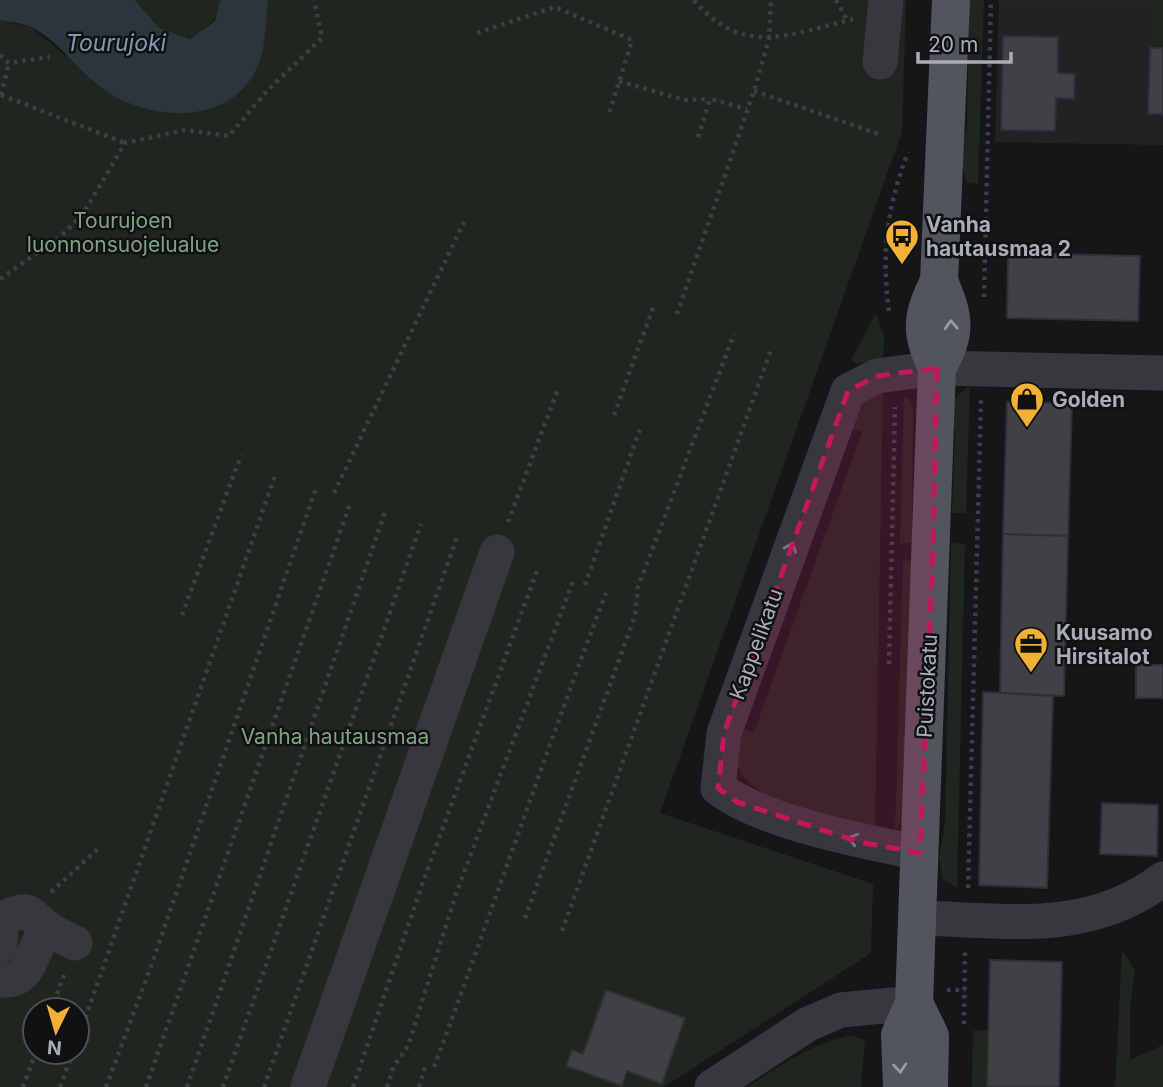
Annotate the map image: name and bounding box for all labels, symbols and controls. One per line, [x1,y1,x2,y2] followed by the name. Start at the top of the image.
[918,21,1011,65] scale bar
[66,29,167,57] water label: Tourujoki
[928,32,978,57] text: 20 m
[27,208,219,257] park label: Tourujoen luonnonsuojelualue
[926,212,1071,261] place label: Vanha hautausmaa 2
[883,217,921,266] bus stop icon: Vanha hautausmaa 2
[944,319,959,330] one-way arrow
[1008,380,1046,429] shop icon: Golden
[1052,387,1125,412] place label: Golden
[783,541,797,553] one-way arrow
[724,585,788,703] street label: Kappelikatu
[1056,620,1153,669] place label: Kuusamo Hirsitalot
[1012,625,1050,674] office icon: Kuusamo Hirsitalot
[912,633,942,739] street label: Puistokatu
[241,724,429,749] park label: Vanha hautausmaa
[847,833,859,848] one-way arrow
[21,996,91,1066] north arrow
[46,1035,63,1060] text: N
[892,1063,907,1074] one-way arrow

